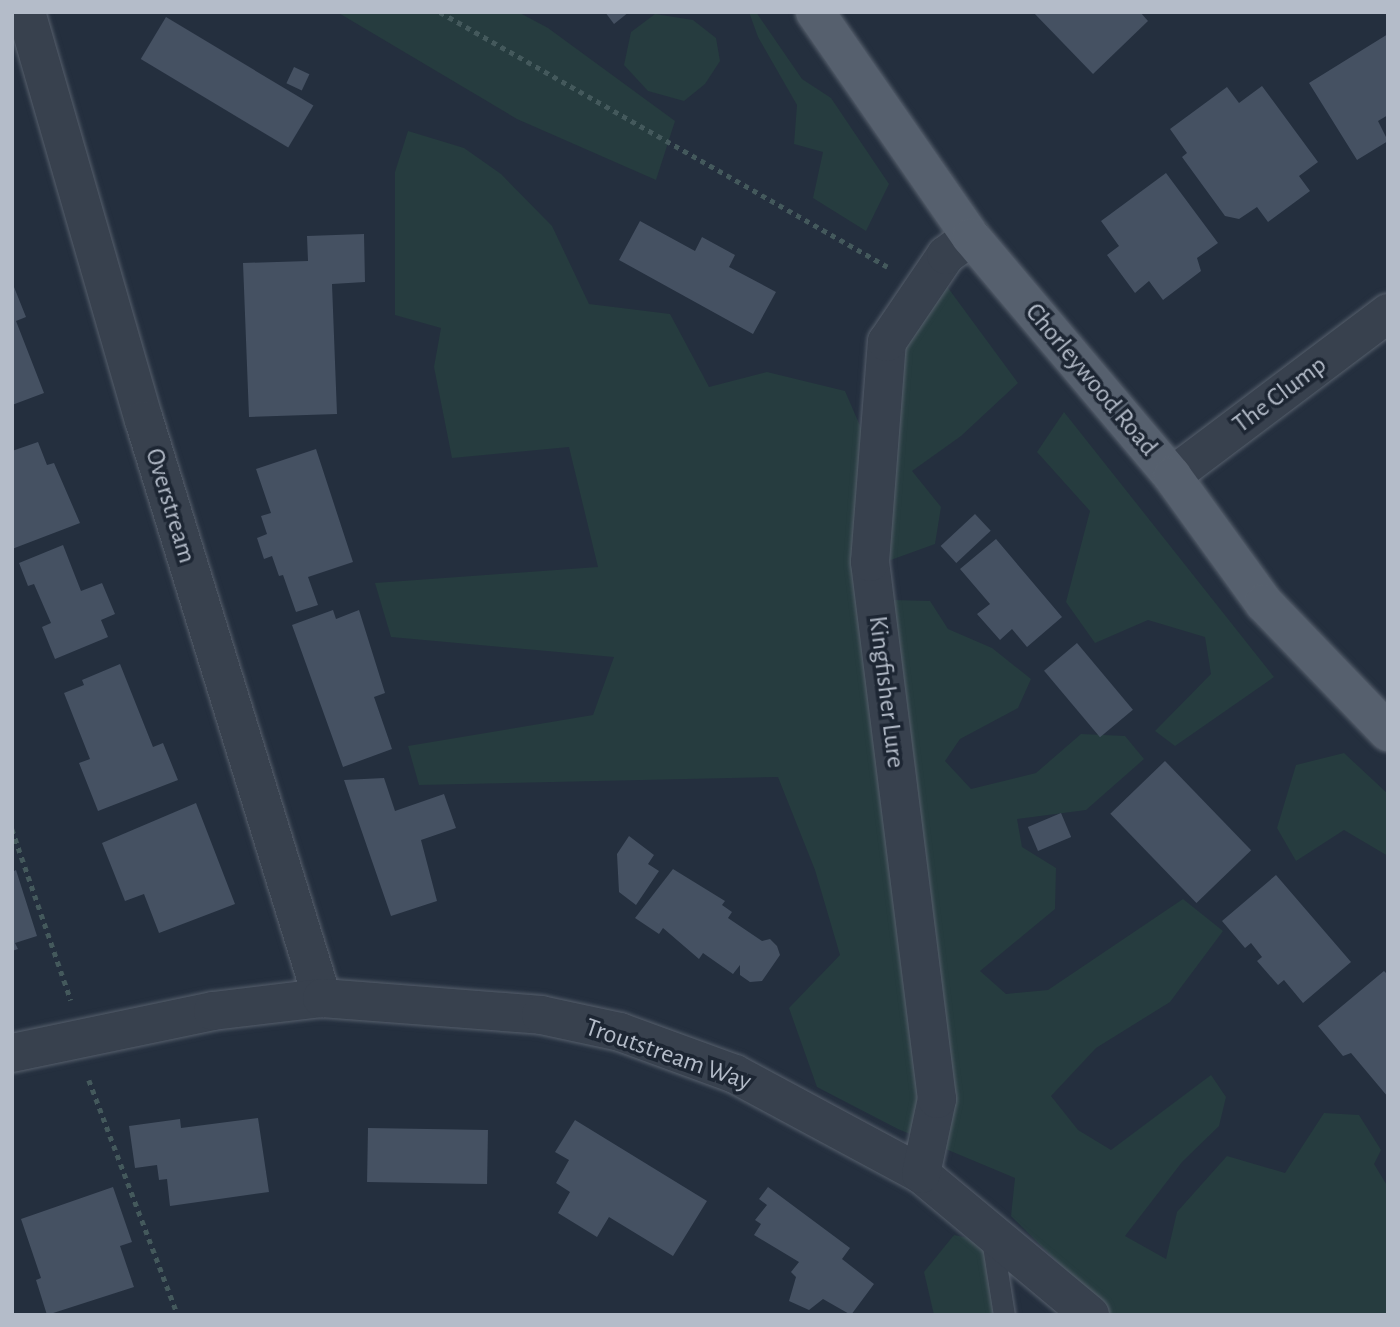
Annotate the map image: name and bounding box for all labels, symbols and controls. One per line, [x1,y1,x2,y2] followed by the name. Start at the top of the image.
[1018,297,1164,463] street label: Chorleywood Road
[1227,350,1333,440] street label: The Clump
[138,445,202,567] street label: Overstream
[861,614,911,770] street label: Kingfisher Lure
[581,1012,755,1098] street label: Troutstream Way

